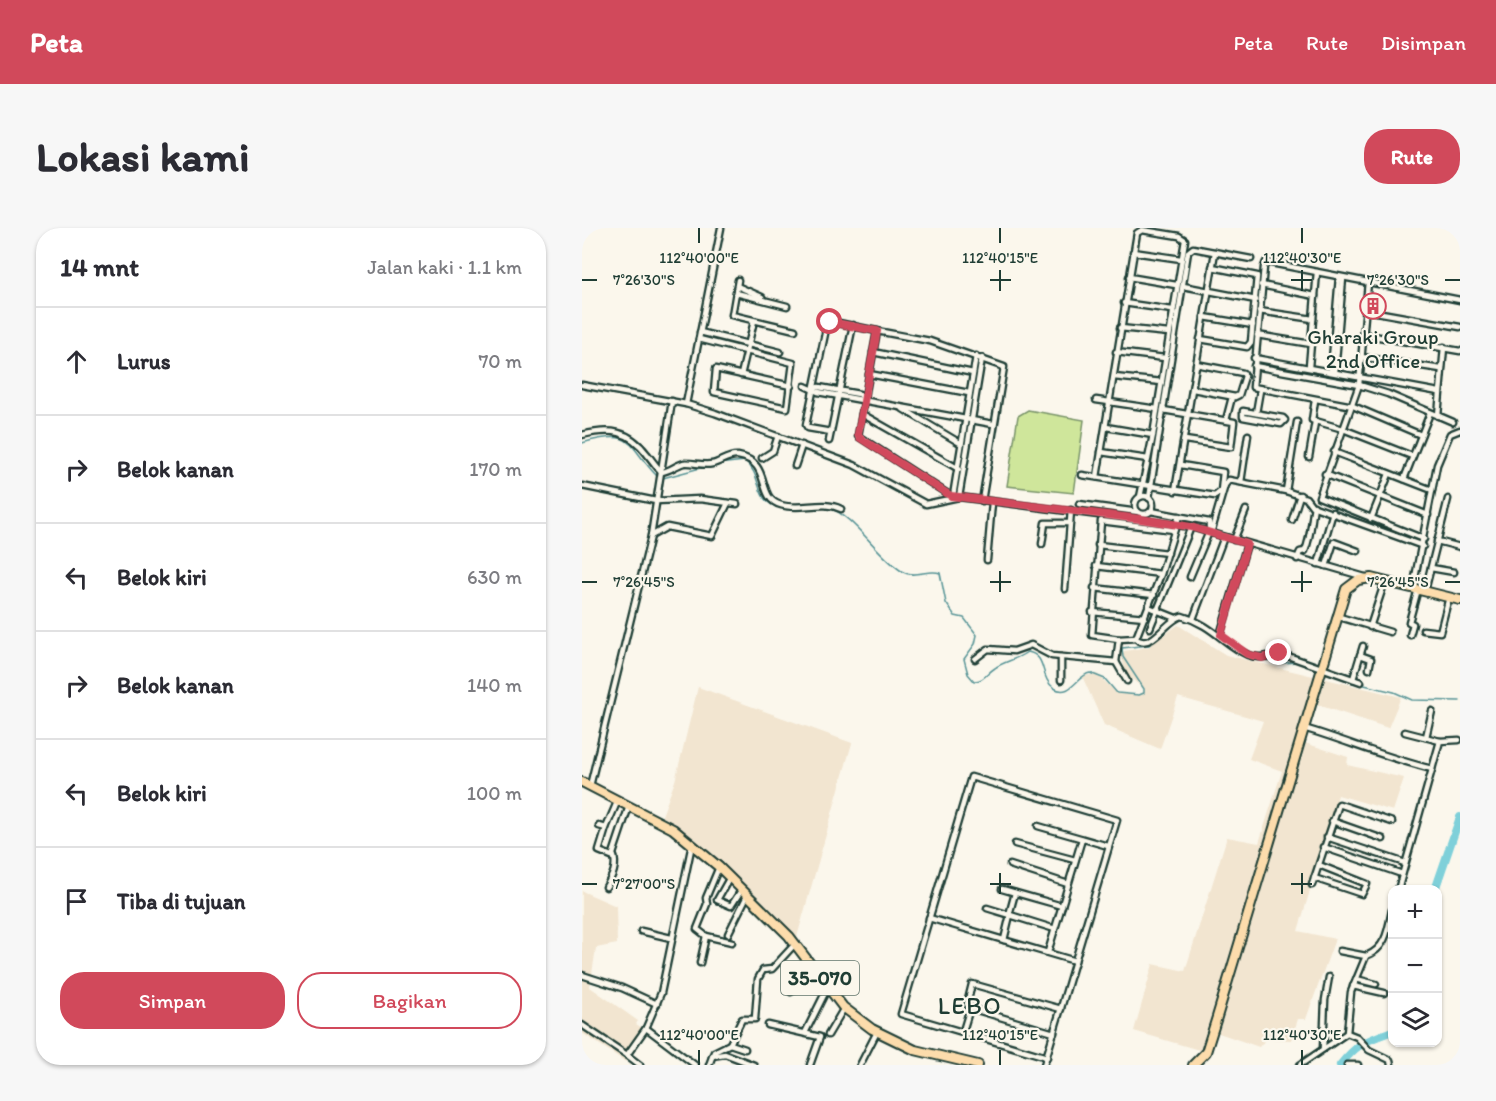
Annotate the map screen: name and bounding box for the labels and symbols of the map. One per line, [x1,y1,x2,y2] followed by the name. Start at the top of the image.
[659,249,739,267] text: 112°40'00"E
[962,249,1038,267] text: 112°40'15"E
[1263,249,1341,267] text: 112°40'30"E
[613,271,675,289] text: 7°26'30"S
[1367,271,1429,289] text: 7°26'30"S
[1358,291,1388,321] building icon: Gharaki Group 2nd Office
[816,308,842,334] route start
[1307,324,1439,373] place label: Gharaki Group 2nd Office
[613,573,675,591] text: 7°26'45"S
[1367,573,1429,591] text: 7°26'45"S
[1265,639,1291,665] route end
[613,875,675,893] text: 7°27'00"S
[781,961,859,995] road number: 35-070
[938,991,1002,1020] district label: LEBO
[659,1026,739,1044] text: 112°40'00"E
[962,1026,1038,1044] text: 112°40'15"E
[1263,1026,1341,1044] text: 112°40'30"E

